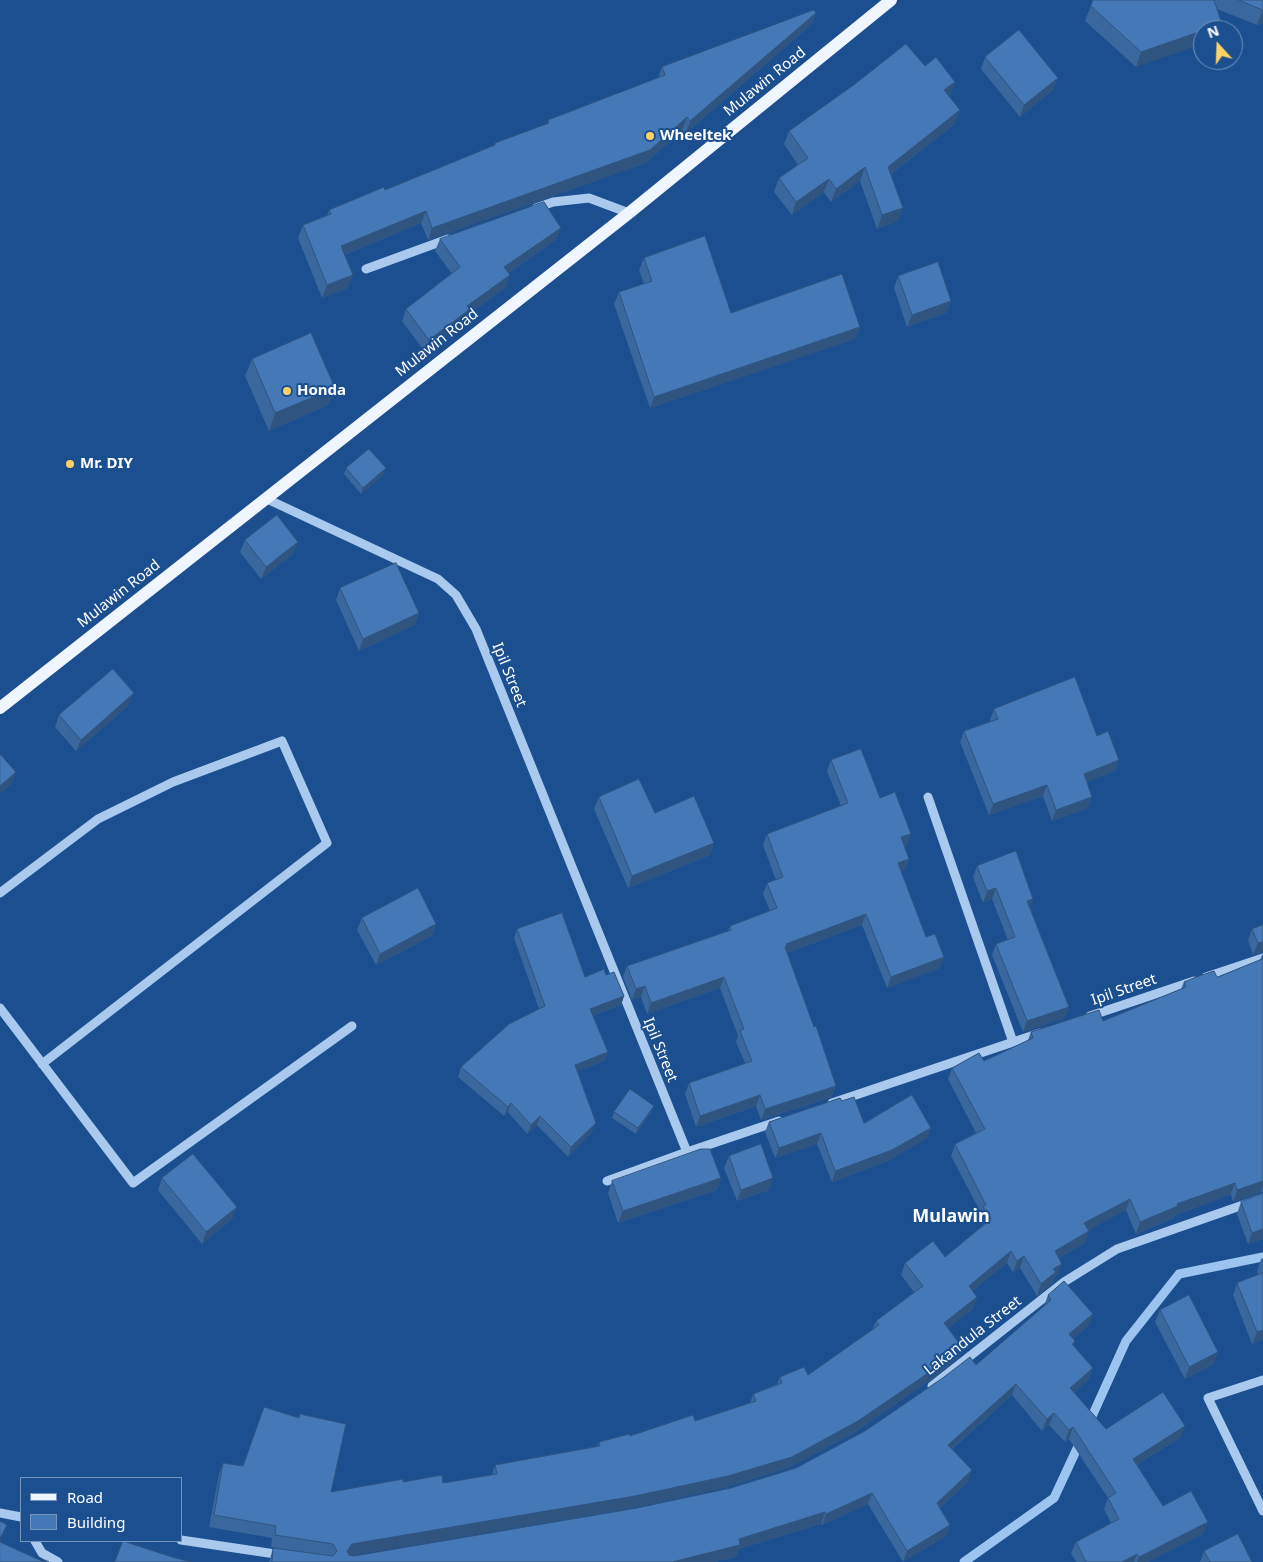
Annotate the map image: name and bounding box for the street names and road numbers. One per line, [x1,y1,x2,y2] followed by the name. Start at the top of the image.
[720,44,810,120] street label: Mulawin Road
[392,305,482,381] street label: Mulawin Road
[74,556,164,632] street label: Mulawin Road
[488,640,530,710] street label: Ipil Street
[1089,970,1159,1010] street label: Ipil Street
[639,1015,681,1085] street label: Ipil Street
[921,1292,1025,1380] street label: Lakandula Street

